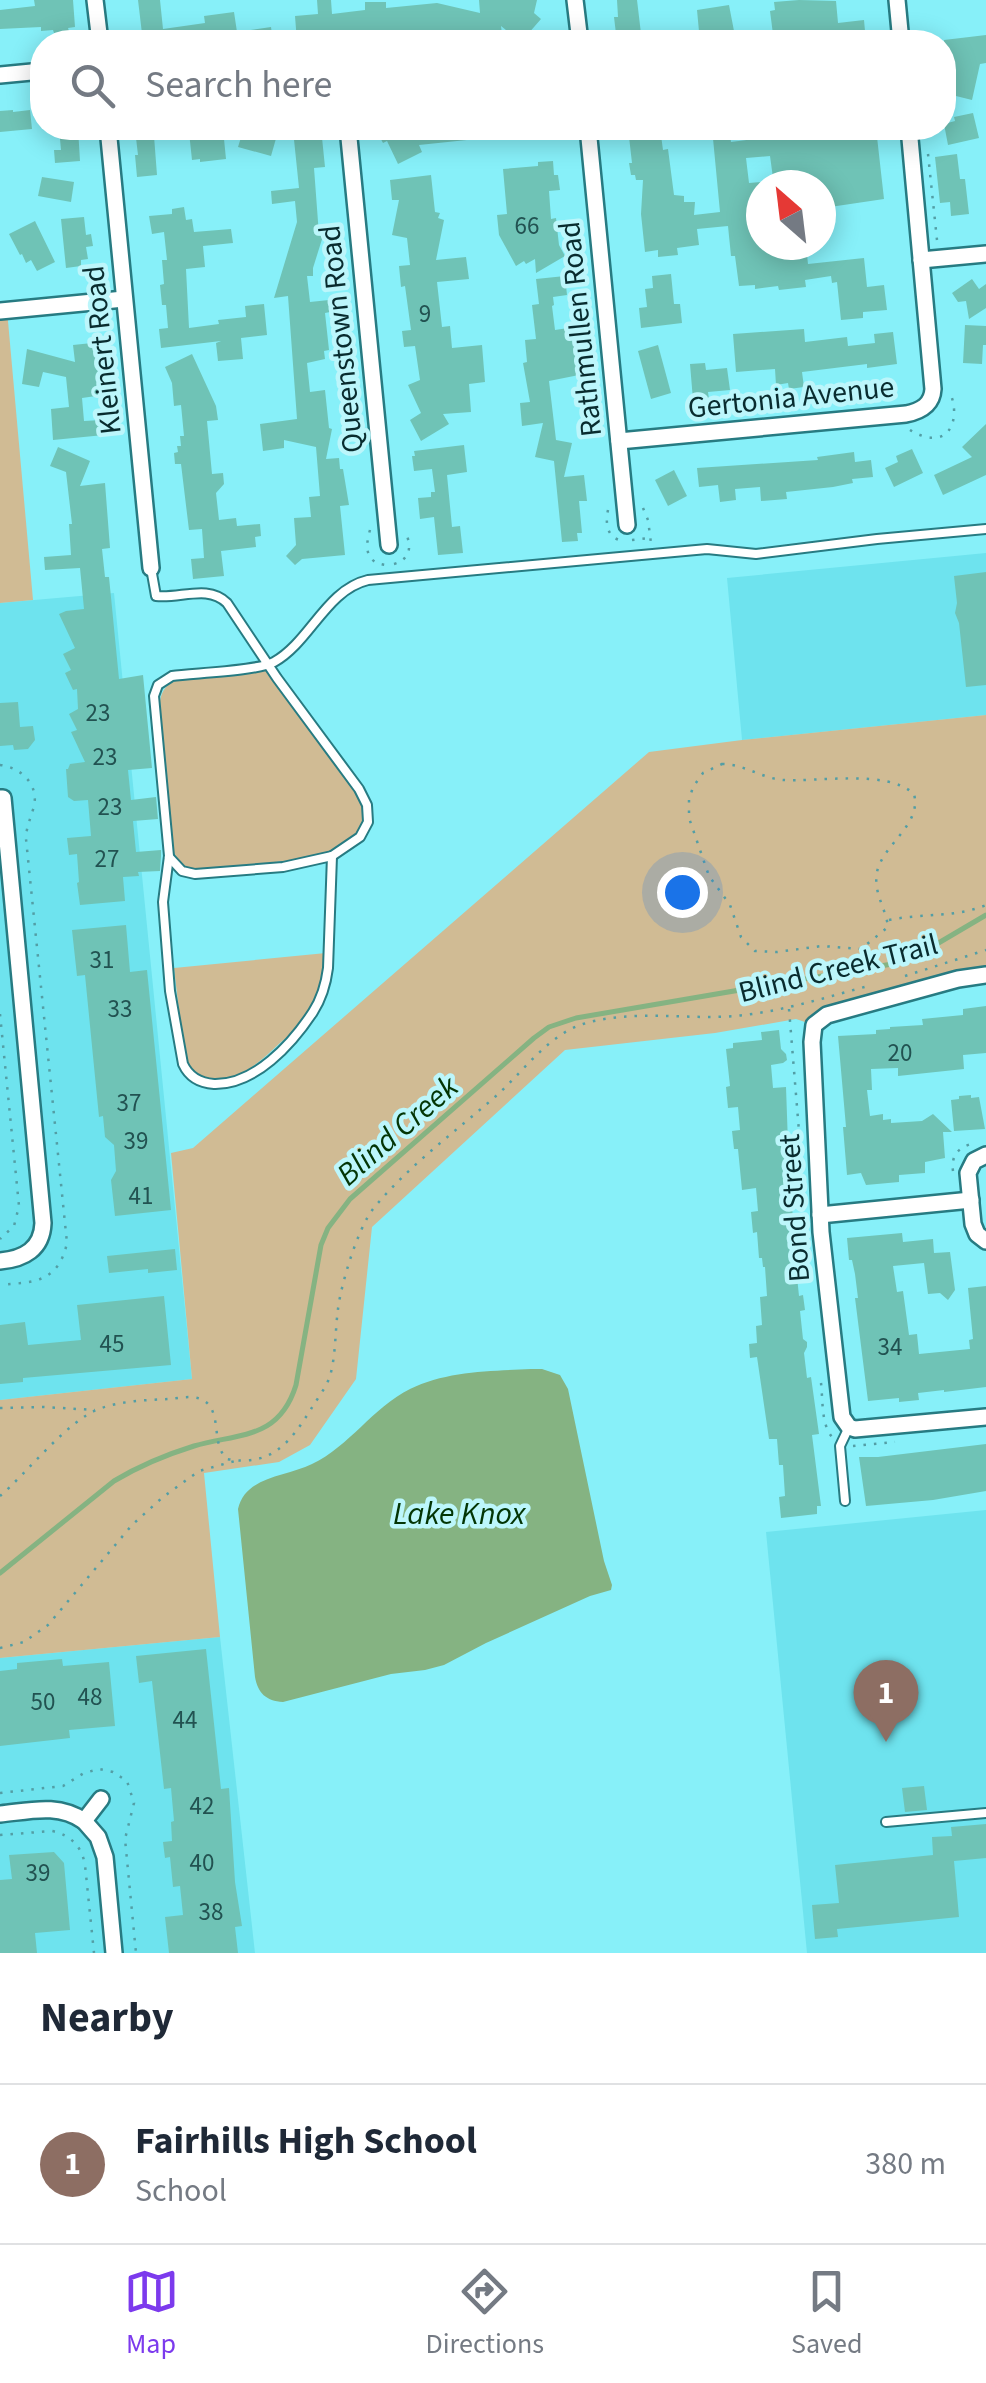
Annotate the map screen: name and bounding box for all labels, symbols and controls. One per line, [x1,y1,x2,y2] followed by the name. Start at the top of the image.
[30,30,956,140] search box
[65,58,120,113] icon: search
[145,58,332,112] text: Search here
[746,170,836,260] north arrow
[515,208,539,244] house number: 66
[548,219,613,439] street label: Rathmullen Road
[308,223,375,455] street label: Queenstown Road
[72,263,133,436] street label: Kleinert Road
[419,296,431,332] house number: 9
[686,365,896,430] street label: Gertonia Avenue
[86,695,110,731] house number: 23
[93,739,117,775] house number: 23
[98,789,122,825] house number: 23
[95,841,119,877] house number: 27
[657,867,708,918] your location
[734,923,942,1014] street label: Blind Creek Trail
[90,942,114,978] house number: 31
[108,991,132,1027] house number: 33
[888,1035,912,1071] house number: 20
[327,1064,469,1197] water label: Blind Creek
[117,1085,141,1121] house number: 37
[124,1123,148,1159] house number: 39
[768,1133,821,1283] street label: Bond Street
[129,1178,153,1214] house number: 41
[100,1326,124,1362] house number: 45
[878,1329,902,1365] house number: 34
[393,1491,526,1537] water label: Lake Knox
[854,1660,918,1742] pin: 1
[78,1679,102,1715] house number: 48
[31,1684,55,1720] house number: 50
[173,1702,197,1738] house number: 44
[190,1788,214,1824] house number: 42
[190,1845,214,1881] house number: 40
[26,1855,50,1891] house number: 39
[199,1894,223,1930] house number: 38
[40,1988,174,2048] text: Nearby
[135,2114,477,2168] text: Fairhills High School
[64,2141,81,2187] text: 1
[865,2141,946,2187] text: 380 m
[135,2168,227,2214] text: School
[124,2264,179,2364] tab: Map
[426,2264,544,2364] tab: Directions
[791,2264,862,2364] tab: Saved

